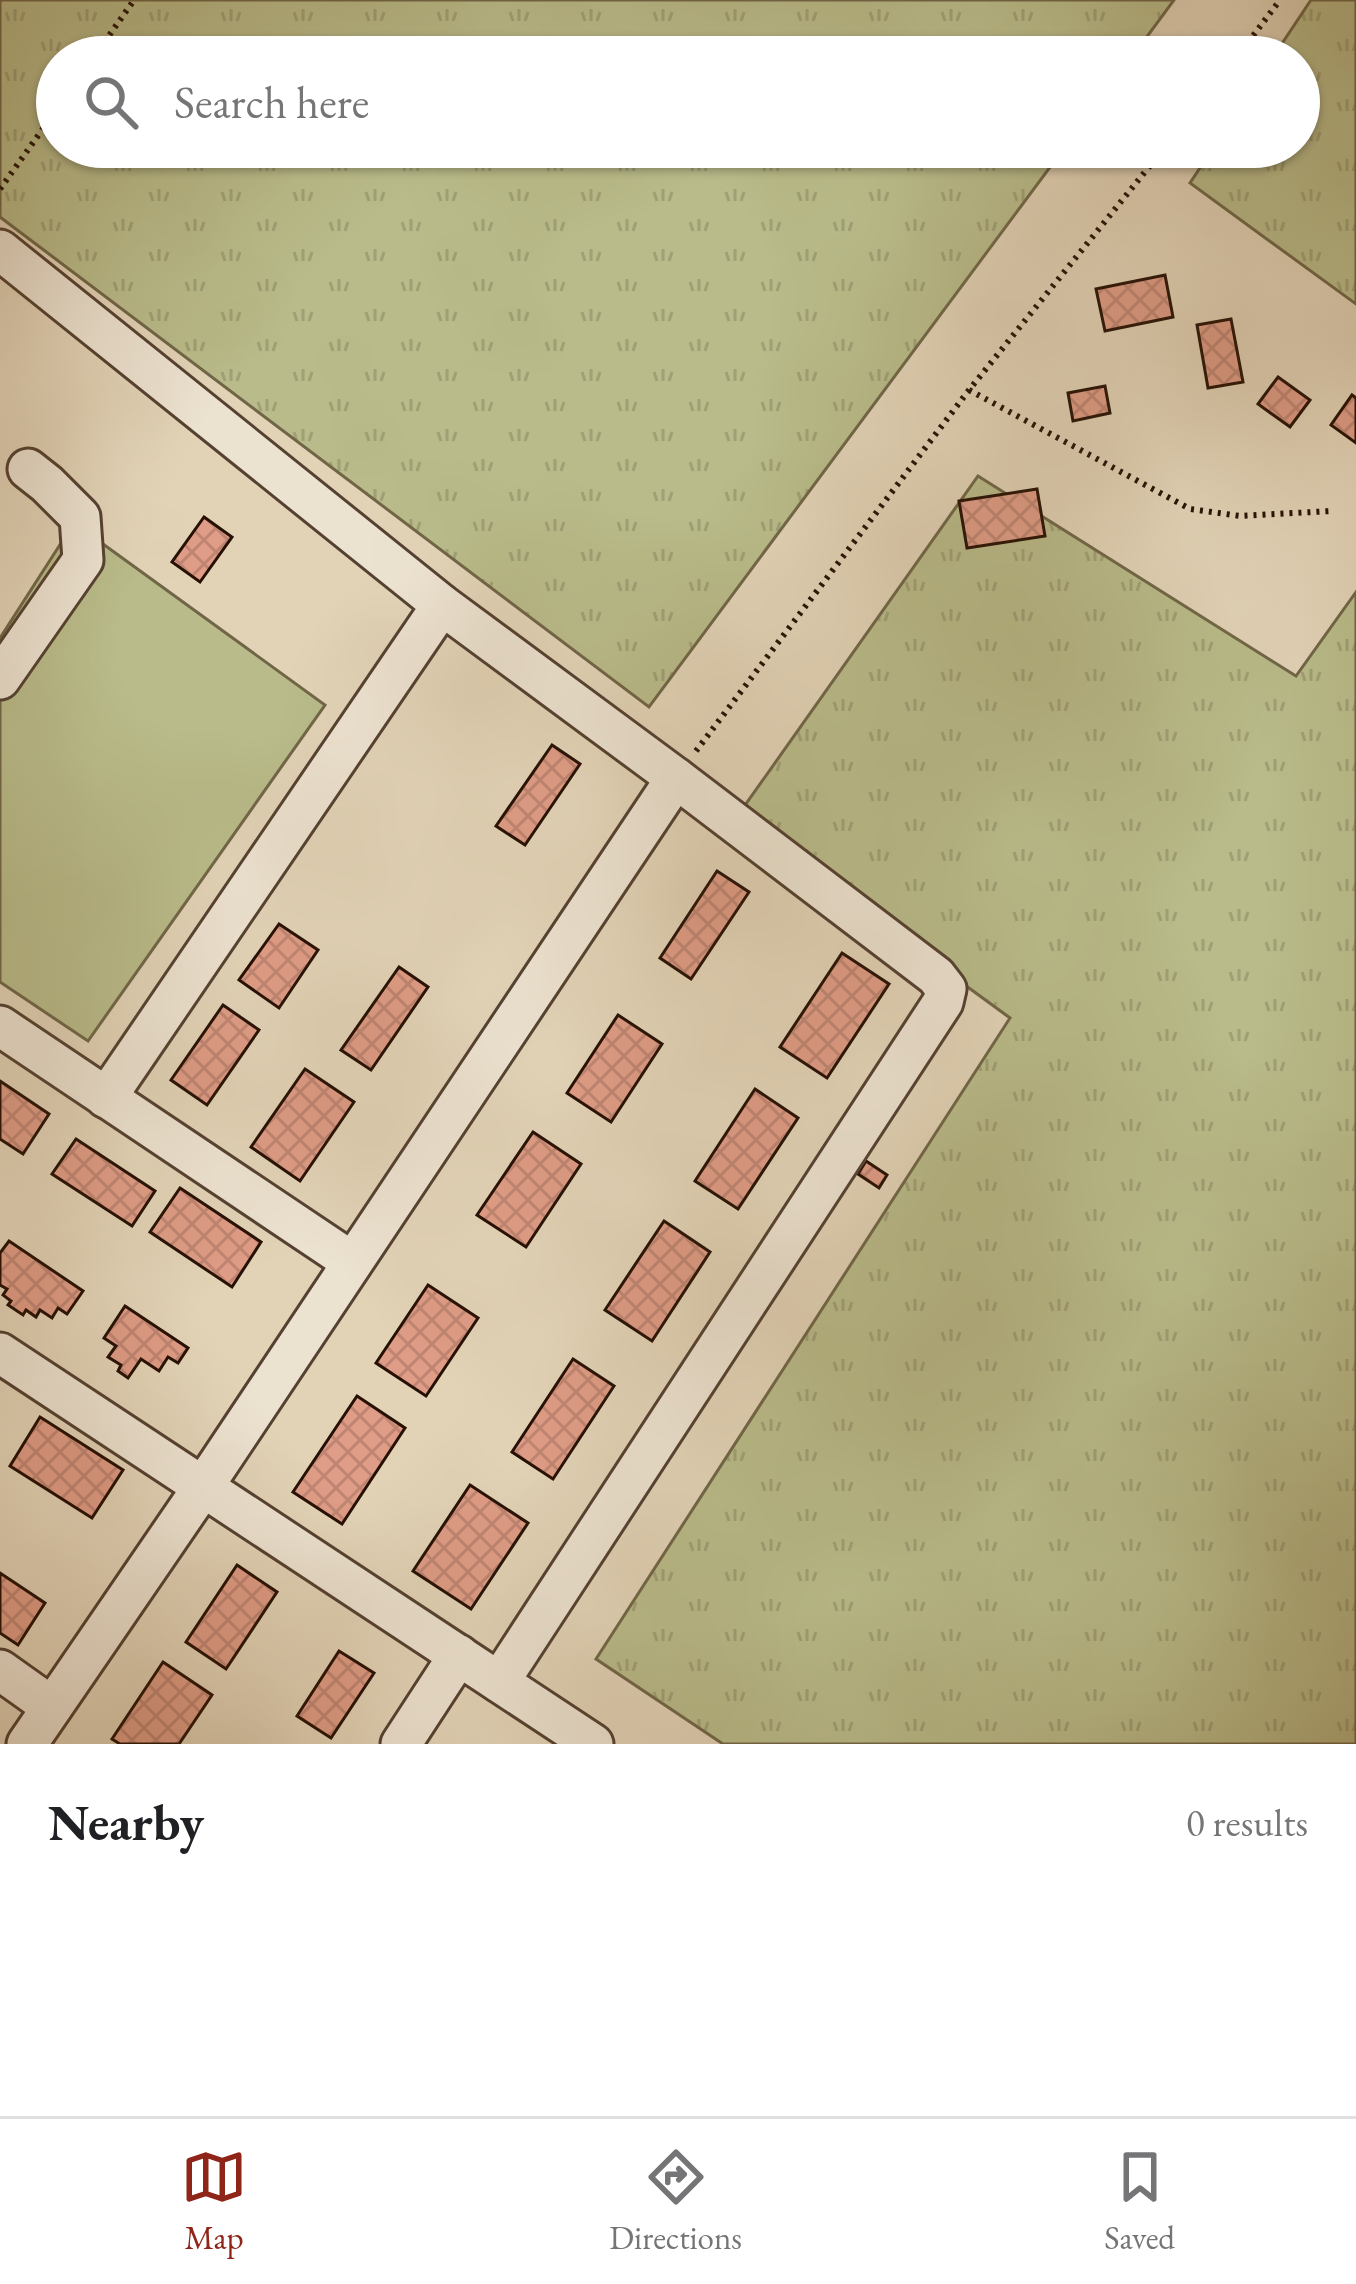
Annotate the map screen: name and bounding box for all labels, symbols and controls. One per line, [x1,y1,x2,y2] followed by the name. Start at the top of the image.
[36,36,1320,168] search box
[78,69,144,135] icon: search
[174,73,369,131] text: Search here
[48,1789,204,1855] text: Nearby
[1186,1797,1308,1848] text: 0 results
[181,2144,247,2259] tab: Map
[609,2144,742,2259] tab: Directions
[1104,2144,1175,2259] tab: Saved

